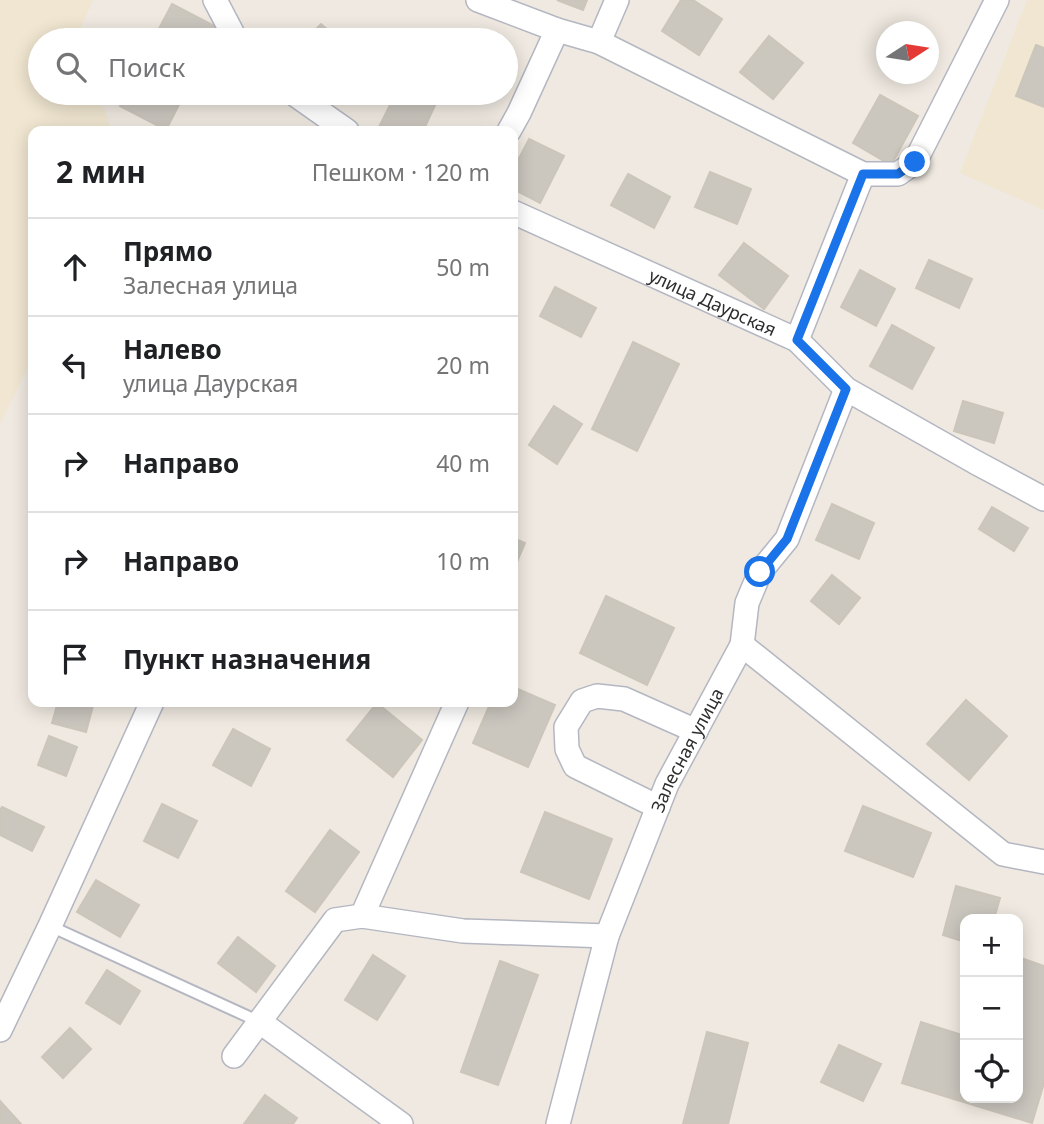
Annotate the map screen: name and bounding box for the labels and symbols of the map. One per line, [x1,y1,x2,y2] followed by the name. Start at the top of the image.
[876,21,939,84] north arrow
[899,146,930,177] route end
[645,263,780,341] street label: улица Даурская
[744,556,775,587] route start
[645,683,729,816] street label: Залесная улица

